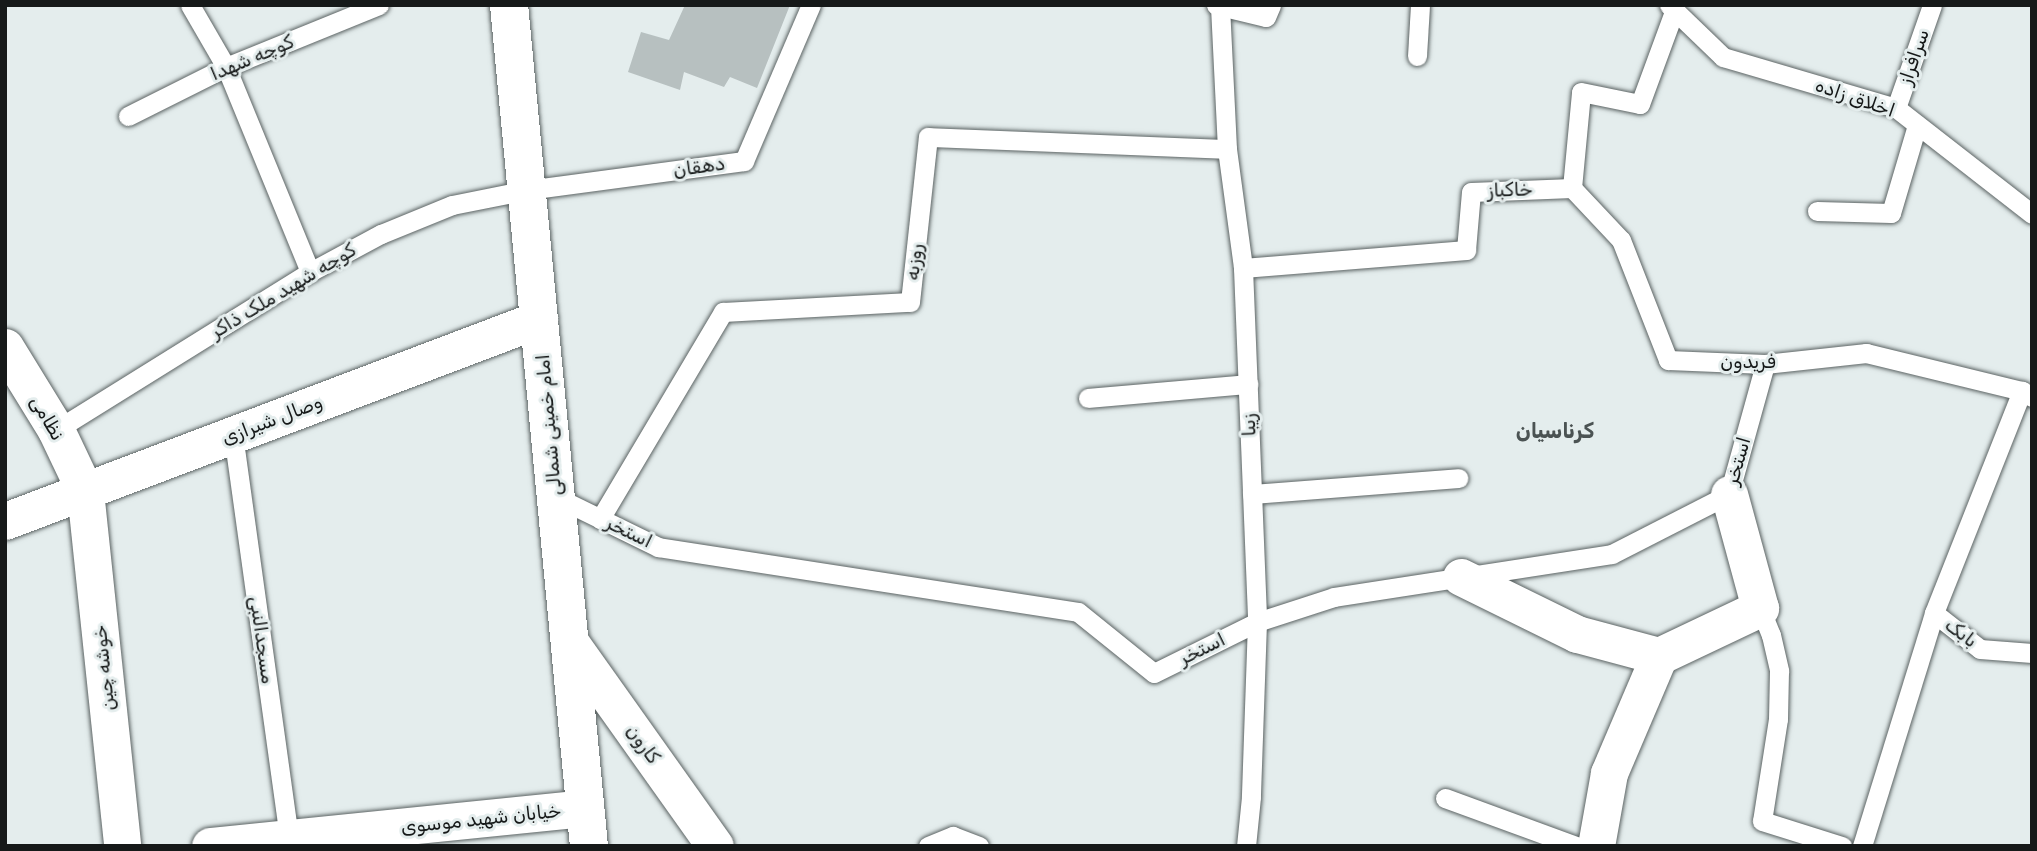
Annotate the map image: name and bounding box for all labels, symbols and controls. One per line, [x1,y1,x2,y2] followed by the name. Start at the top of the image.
[1894,26,1934,88] street label: سرافراز
[207,30,297,86] street label: کوچه شهدا
[1812,74,1898,122] street label: اخلاق زاده
[672,152,726,182] street label: دهقان
[1487,178,1533,202] street label: خاکباز
[206,239,360,343] street label: کوچه شهید ملک ذاکر
[901,243,927,281] street label: روزبه
[1720,351,1776,373] street label: فریدون
[531,353,567,497] street label: امام خمینی شمالی
[218,390,326,450] street label: وصال شیرازی
[25,392,69,444] street label: نظامی
[1237,413,1261,437] street label: زیبا
[1516,418,1594,444] district label: کرناسیان
[1720,434,1756,488] street label: استخر
[602,511,656,553] street label: استخر
[245,595,279,685] street label: مسجدالنبی
[1940,614,1982,652] street label: بابک
[88,624,120,712] street label: خوشه چین
[1175,628,1229,670] street label: استخر
[621,720,665,768] street label: کارون
[400,799,562,839] street label: خیابان شهید موسوی

